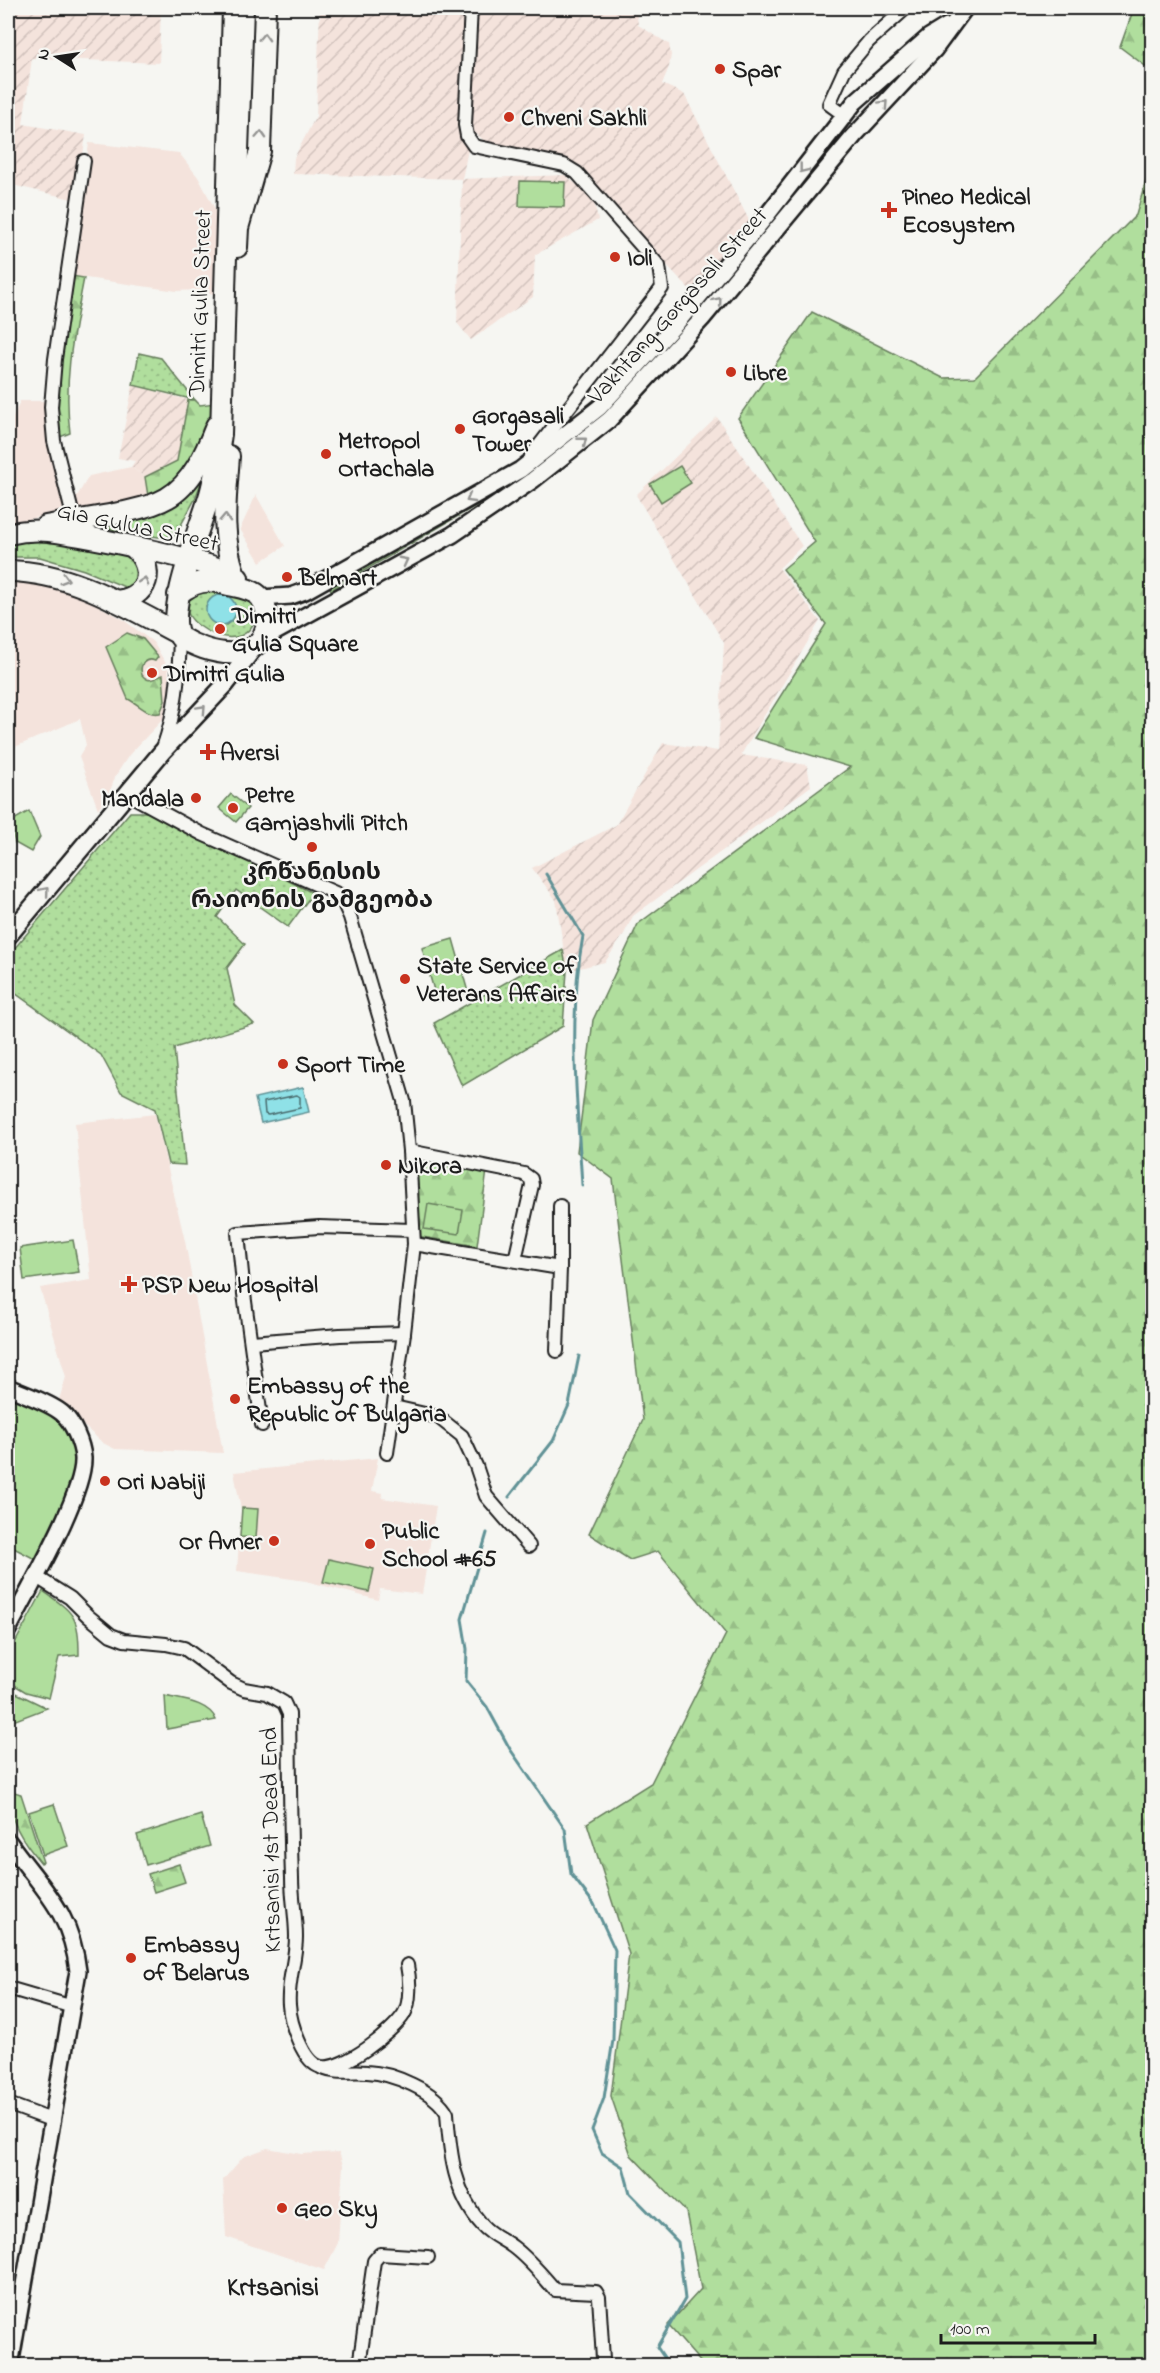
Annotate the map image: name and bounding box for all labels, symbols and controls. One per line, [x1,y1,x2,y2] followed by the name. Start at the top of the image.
[27,27,87,87] north arrow
[258,33,271,42] one-way arrow
[31,46,57,62] text: N
[732,54,781,89] place label: Spar
[713,62,727,76] marker: Spar
[877,100,888,110] one-way arrow
[521,102,647,137] place label: Chveni Sakhli
[502,110,516,124] marker: Chveni Sakhli
[254,131,267,140] one-way arrow
[799,162,810,173] one-way arrow
[902,181,1031,245] place label: Pineo Medical Ecosystem
[580,200,777,414] street label: Vakhtang Gorgasali Street
[880,201,898,219] marker: Pineo Medical Ecosystem
[181,209,222,398] street label: Dimitri Gulia Street
[627,242,653,277] place label: Ioli
[608,250,622,264] marker: Ioli
[710,297,721,308] one-way arrow
[743,357,788,392] place label: Libre
[724,365,738,379] marker: Libre
[472,400,564,463] place label: Gorgasali Tower
[453,422,467,436] marker: Gorgasali Tower
[338,425,434,488] place label: Metropol Ortachala
[576,437,587,448] one-way arrow
[319,447,333,461] marker: Metropol Ortachala
[466,492,476,504] one-way arrow
[54,494,221,563] street label: Gia Gulua Street
[219,513,232,522] one-way arrow
[397,557,408,568] one-way arrow
[298,562,378,597] place label: Belmart
[280,570,294,584] marker: Belmart
[59,572,70,584] one-way arrow
[137,576,149,586] one-way arrow
[231,600,359,663] place label: Dimitri Gulia Square
[213,622,227,636] marker: Dimitri Gulia Square
[163,658,285,693] place label: Dimitri Gulia
[145,666,159,680] marker: Dimitri Gulia
[195,705,206,716] one-way arrow
[220,737,280,772] place label: Aversi
[201,745,215,759] marker: Aversi
[245,779,408,842] place label: Petre Gamjashvili Pitch
[101,783,184,818] place label: Mandala
[189,791,203,805] marker: Mandala
[226,801,240,815] marker: Petre Gamjashvili Pitch
[305,840,319,854] marker: კრწანისის რაიონის გამგეობა
[191,856,433,919] place label: კრწანისის რაიონის გამგეობა
[38,887,49,898] one-way arrow
[416,950,577,1013] place label: State Service of Veterans Affairs
[398,972,412,986] marker: State Service of Veterans Affairs
[295,1049,406,1084] place label: Sport Time
[276,1057,290,1071] marker: Sport Time
[398,1150,462,1185] place label: Nikora
[379,1158,393,1172] marker: Nikora
[142,1269,318,1304] place label: PSP New Hospital
[120,1275,138,1293] marker: PSP New Hospital
[247,1370,447,1434] place label: Embassy of the Republic of Bulgaria
[228,1392,242,1406] marker: Embassy of the Republic of Bulgaria
[117,1466,206,1501] place label: Ori Nabiji
[98,1474,112,1488] marker: Ori Nabiji
[382,1515,497,1578] place label: Public School #65
[179,1526,263,1561] place label: Or Avner
[267,1534,281,1548] marker: Or Avner
[363,1537,377,1551] marker: Public School #65
[253,1726,292,1953] street label: Krtsanisi 1st Dead End
[143,1929,250,1992] place label: Embassy of Belarus
[124,1951,138,1965] marker: Embassy of Belarus
[294,2193,378,2229] place label: Geo Sky
[275,2201,289,2215] marker: Geo Sky
[227,2270,319,2308] district label: Krtsanisi
[941,2307,1096,2345] scale bar
[950,2317,990,2343] text: 100 m

